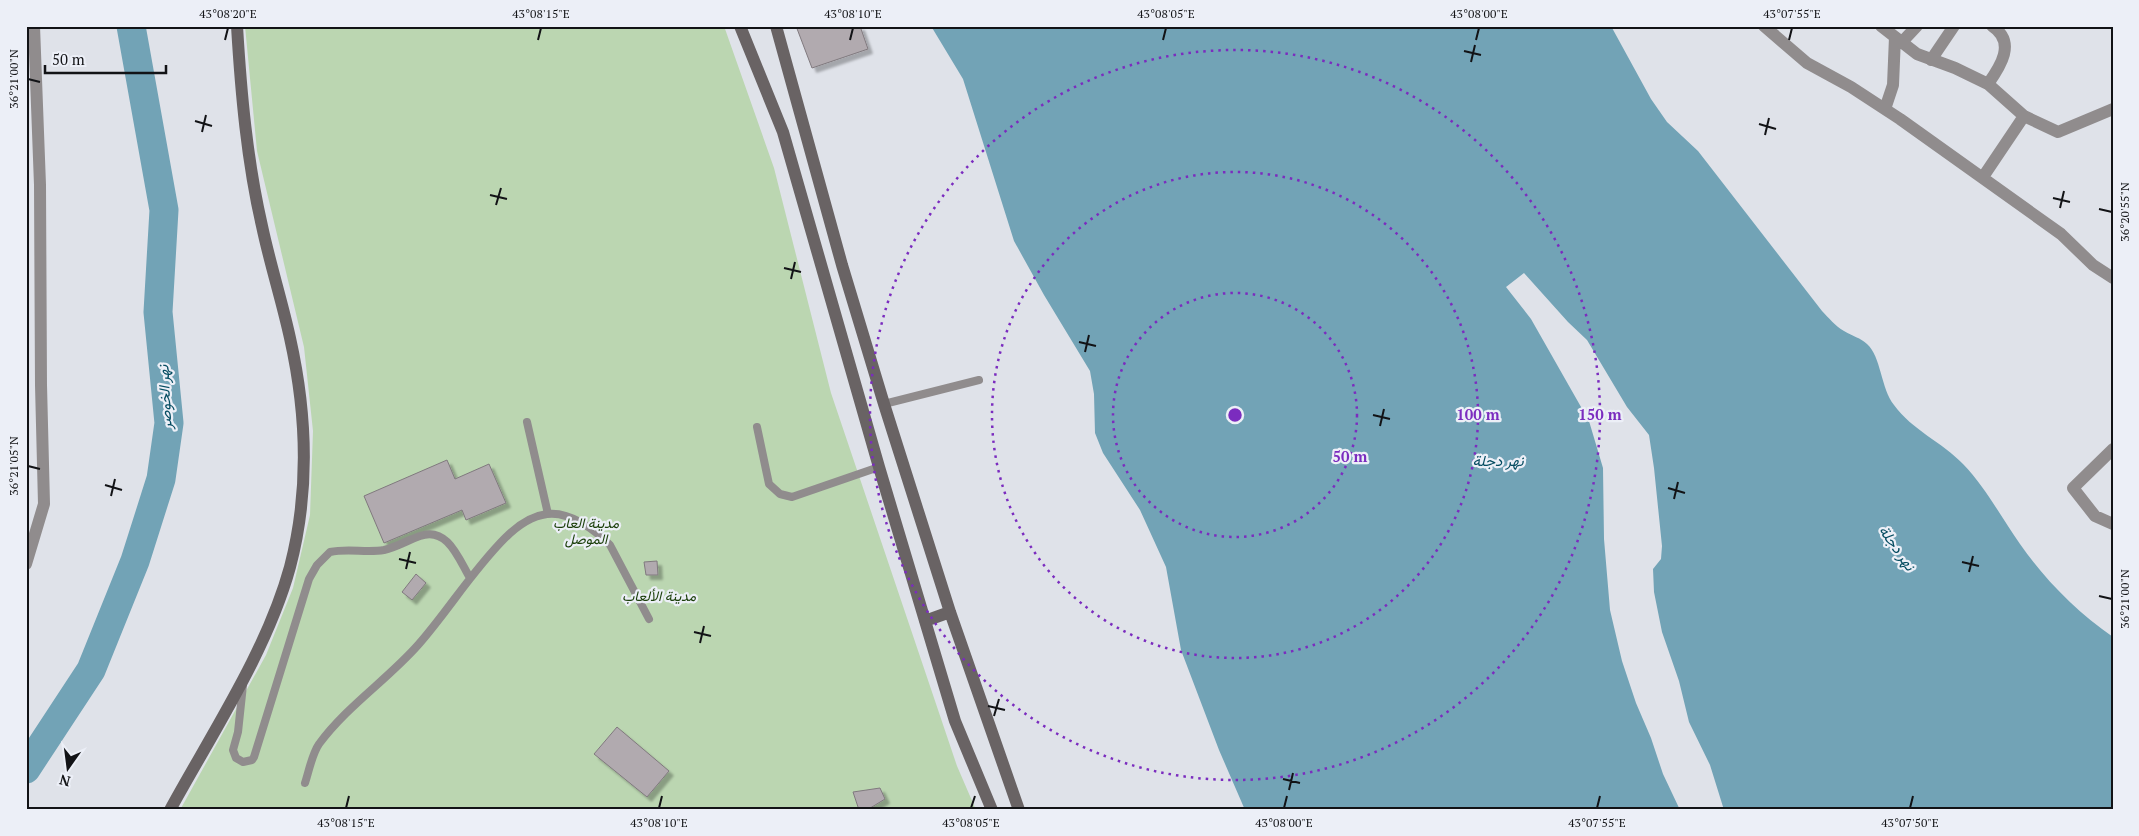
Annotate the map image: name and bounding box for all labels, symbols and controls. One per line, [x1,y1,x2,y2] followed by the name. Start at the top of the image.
[199,6,257,21] text: 43°08'20"E
[512,6,570,21] text: 43°08'15"E
[824,6,882,21] text: 43°08'10"E
[1137,6,1195,21] text: 43°08'05"E
[1450,6,1508,21] text: 43°08'00"E
[1763,6,1821,21] text: 43°07'55"E
[45,42,166,74] scale bar
[6,49,21,109] text: 36°21'00"N
[52,49,85,69] text: 50 m
[2117,182,2132,242] text: 36°20'55"N
[152,364,176,431] water label: نهر الخوصر
[1456,404,1500,424] text: 100 m
[1578,404,1622,424] text: 150 m
[1226,406,1244,424] centre of rings
[6,436,21,496] text: 36°21'05"N
[1333,446,1368,466] text: 50 m
[1473,450,1524,470] water label: نهر دجلة
[553,513,619,548] park label: مدينة العاب الموصل
[1875,521,1921,575] water label: نهر دجلة
[2117,569,2132,629] text: 36°21'00"N
[622,586,696,605] park label: مدينة الألعاب
[42,744,92,794] north arrow
[57,771,72,792] text: N
[317,815,375,830] text: 43°08'15"E
[630,815,688,830] text: 43°08'10"E
[942,815,1000,830] text: 43°08'05"E
[1255,815,1313,830] text: 43°08'00"E
[1568,815,1626,830] text: 43°07'55"E
[1881,815,1939,830] text: 43°07'50"E

